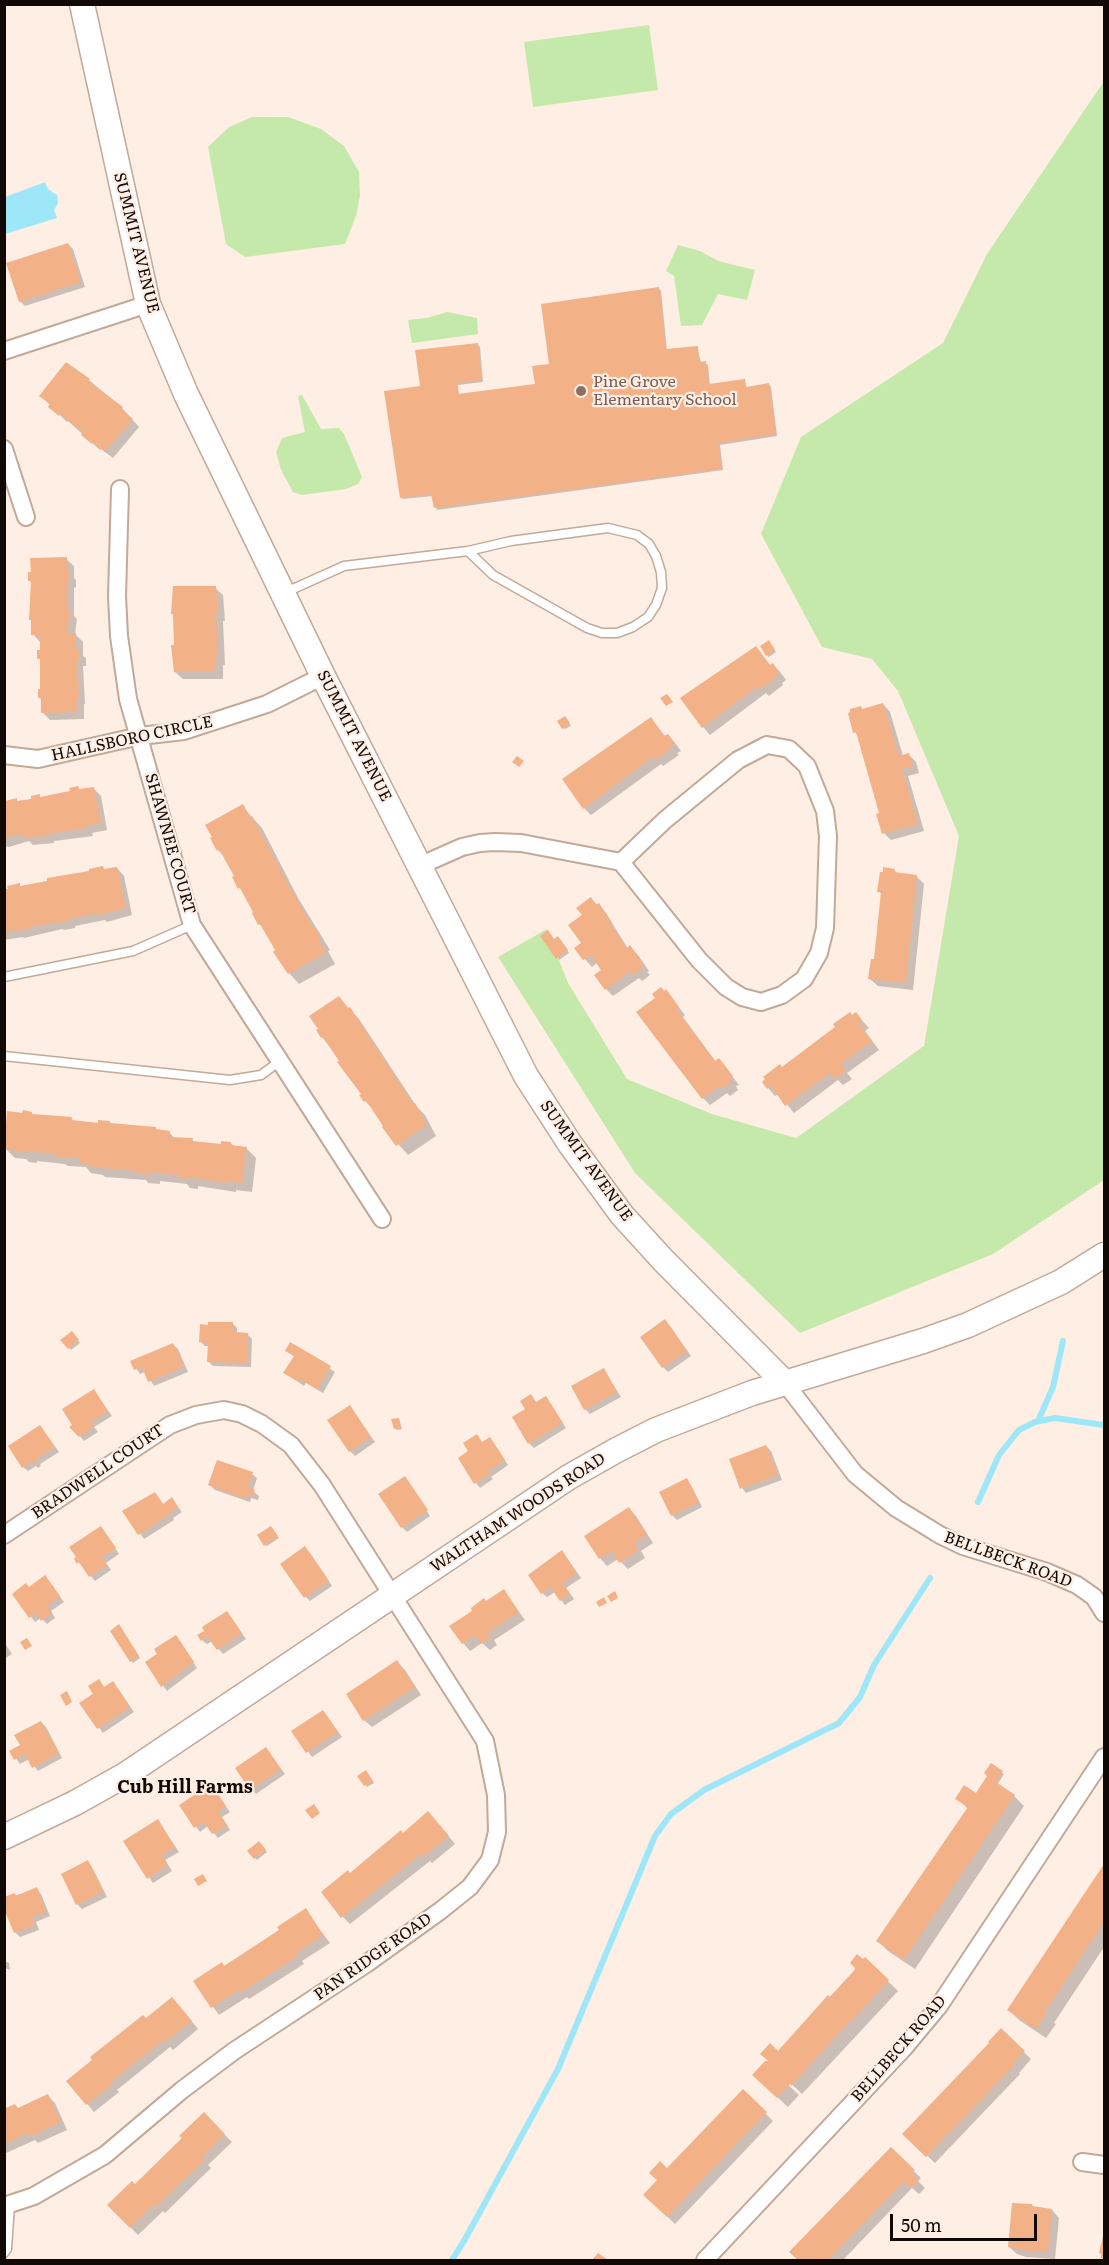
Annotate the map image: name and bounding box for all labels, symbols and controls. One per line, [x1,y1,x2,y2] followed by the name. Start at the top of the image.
[109,171,163,315] street label: SUMMIT AVENUE
[593,372,737,410] place label: Pine Grove Elementary School
[574,384,588,398] marker: Pine Grove Elementary School
[313,667,395,805] street label: SUMMIT AVENUE
[50,713,214,765] street label: HALLSBORO CIRCLE
[141,771,199,917] street label: SHAWNEE COURT
[536,1097,636,1225] street label: SUMMIT AVENUE
[28,1421,168,1523] street label: BRADWELL COURT
[427,1449,609,1577] street label: WALTHAM WOODS ROAD
[941,1528,1075,1592] street label: BELLBECK ROAD
[117,1777,253,1799] district label: Cub Hill Farms
[310,1909,436,2005] street label: PAN RIDGE ROAD
[848,1992,950,2106] street label: BELLBECK ROAD
[893,2202,1040,2240] scale bar
[901,2211,942,2238] text: 50 m

